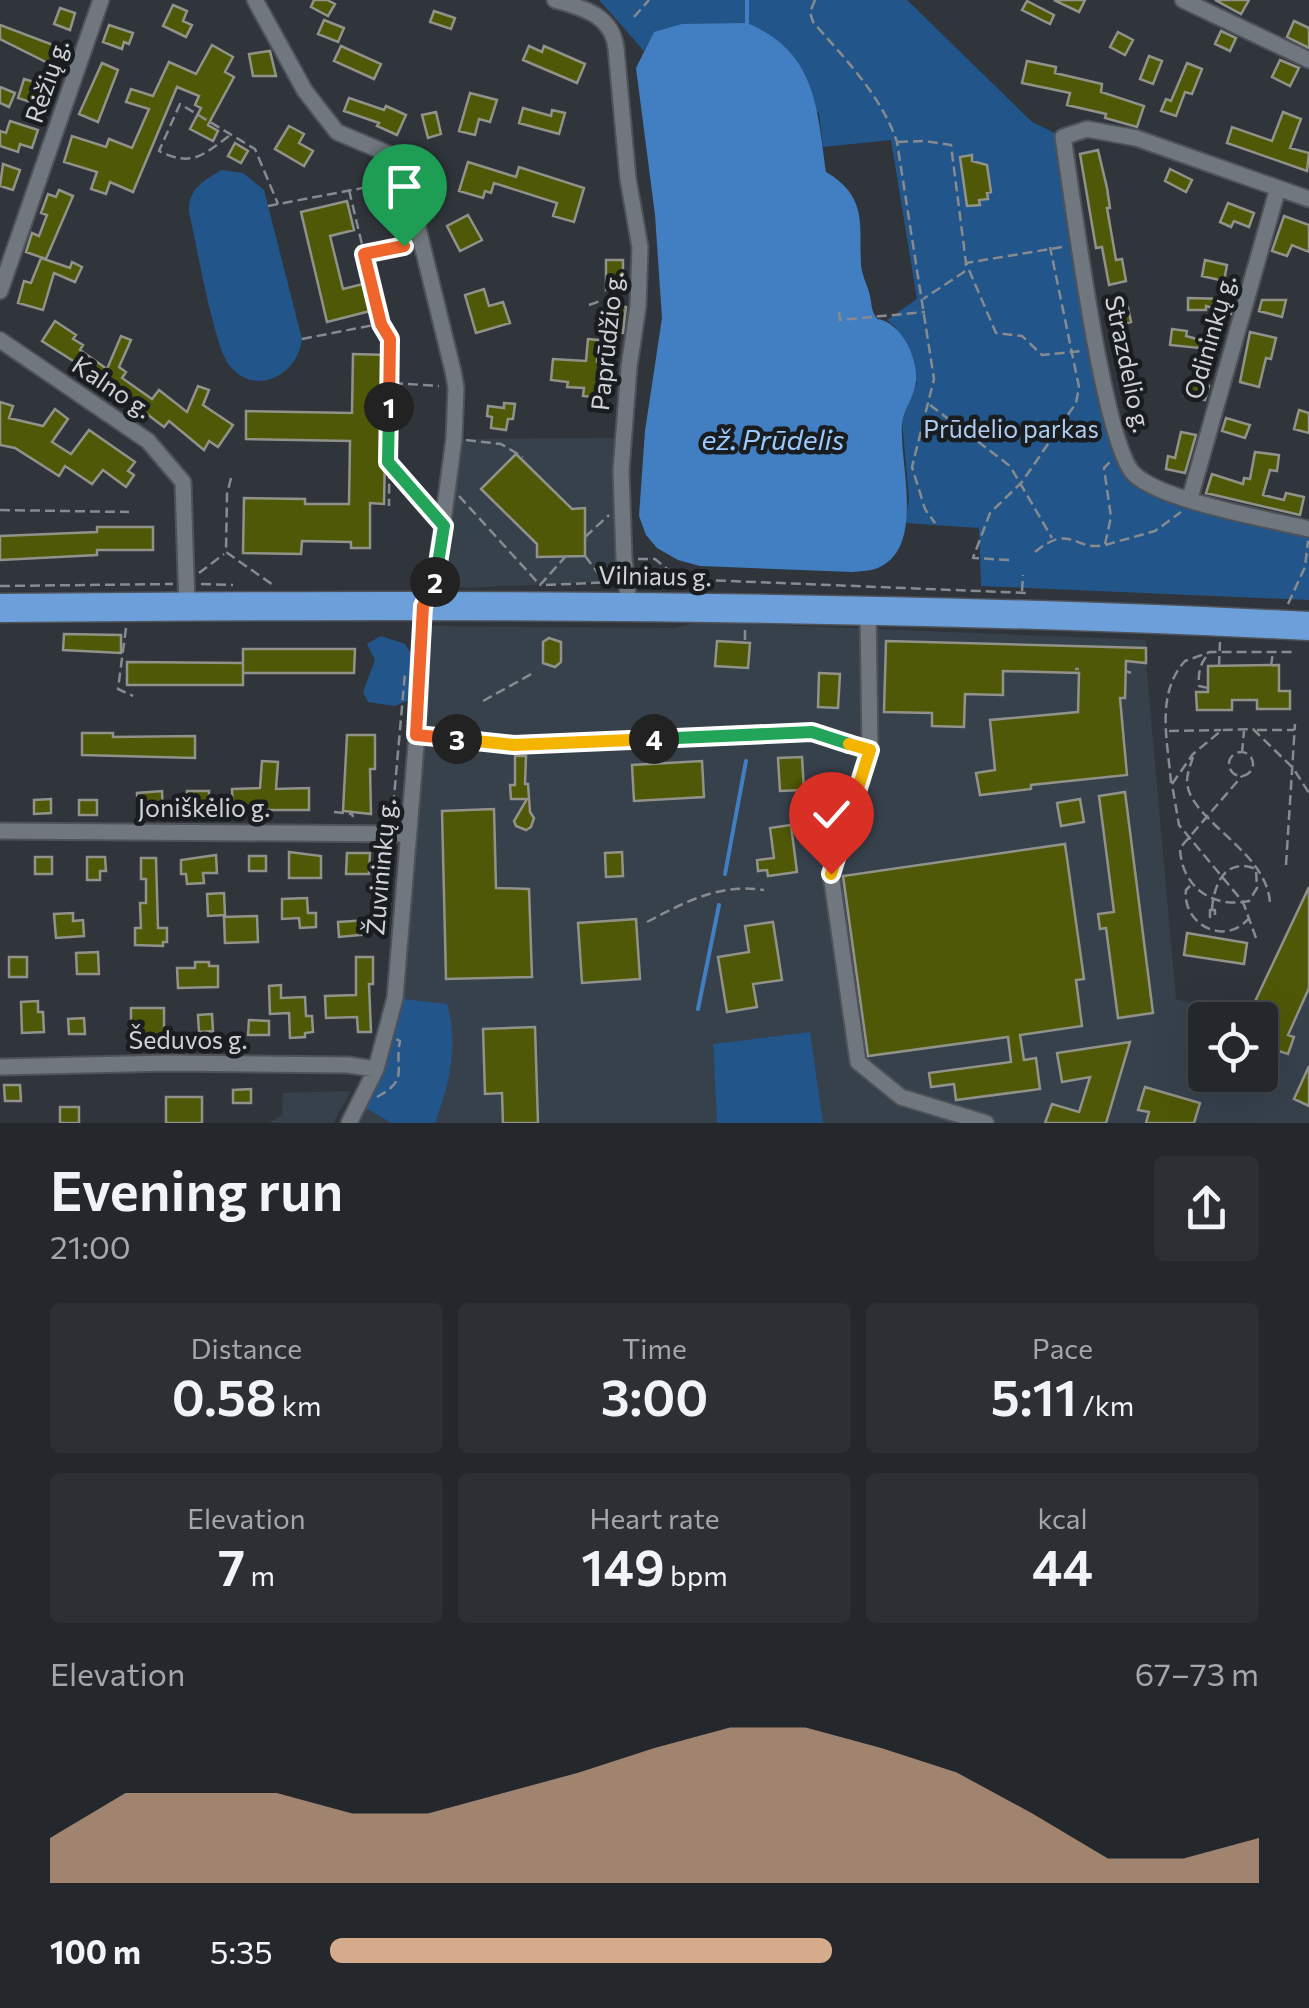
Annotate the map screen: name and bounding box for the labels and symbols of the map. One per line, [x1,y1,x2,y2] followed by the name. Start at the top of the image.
[18,35,74,126] street label: Rėžių g.
[362,144,447,247] pin
[584,270,628,412] street label: Paprūdžio g.
[1177,271,1241,402] street label: Odininkų g.
[1100,292,1158,435] street label: Strazdelio g.
[67,349,158,424] street label: Kalno g.
[364,382,414,432] pin: 1
[923,413,1099,443] park label: Prūdelio parkas
[701,422,845,456] water label: ež. Prūdelis
[410,557,460,607] pin: 2
[598,559,712,591] street label: Vilniaus g.
[432,714,482,764] pin: 3
[629,714,679,764] pin: 4
[789,772,874,875] pin
[138,792,270,822] street label: Joniškėlio g.
[359,797,401,936] street label: Žuvininkų g.
[129,1024,247,1054] street label: Šeduvos g.

